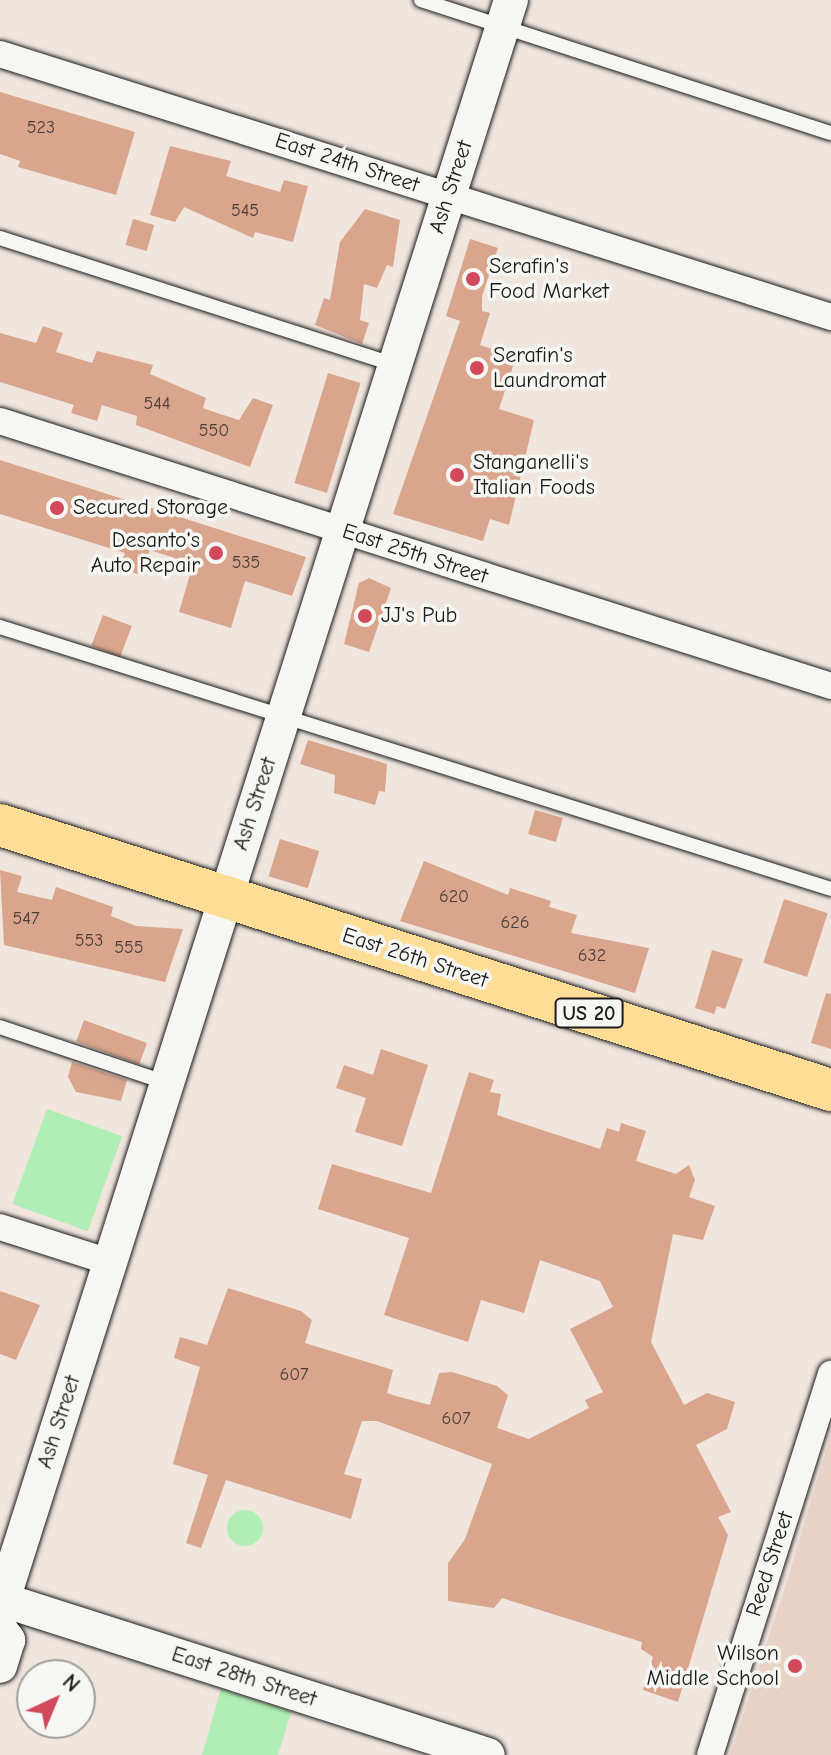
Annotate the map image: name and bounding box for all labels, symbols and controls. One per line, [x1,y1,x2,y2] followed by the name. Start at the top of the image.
[27,117,55,139] house number: 523
[272,127,422,199] street label: East 24th Street
[424,137,478,237] street label: Ash Street
[231,200,259,222] house number: 545
[489,253,609,304] place label: Serafin's Food Market
[464,270,482,288] marker: Serafin's Food Market
[493,342,606,394] place label: Serafin's Laundromat
[468,359,486,377] marker: Serafin's Laundromat
[143,393,171,415] house number: 544
[199,420,229,442] house number: 550
[473,449,595,500] place label: Stanganelli's Italian Foods
[448,466,466,484] marker: Stanganelli's Italian Foods
[73,495,228,521] place label: Secured Storage
[48,499,66,517] marker: Secured Storage
[339,518,491,590] street label: East 25th Street
[91,527,200,578] place label: Desanto's Auto Repair
[207,544,225,562] marker: Desanto's Auto Repair
[232,552,260,574] house number: 535
[381,603,457,629] place label: JJ's Pub
[356,607,374,625] marker: JJ's Pub
[228,754,282,854] street label: Ash Street
[439,886,469,908] house number: 620
[13,908,39,930] house number: 547
[501,912,529,934] house number: 626
[339,922,491,994] street label: East 26th Street
[75,930,103,952] house number: 553
[114,937,144,959] house number: 555
[578,945,606,967] house number: 632
[553,997,625,1029] road number: US 20
[279,1364,309,1386] house number: 607
[32,1372,86,1472] street label: Ash Street
[441,1408,471,1430] house number: 607
[741,1508,799,1620] street label: Reed Street
[646,1640,779,1692] place label: Wilson Middle School
[168,1641,320,1713] street label: East 28th Street
[786,1657,804,1675] marker: Wilson Middle School
[16,1659,96,1739] north arrow
[57,1669,85,1698] text: N

